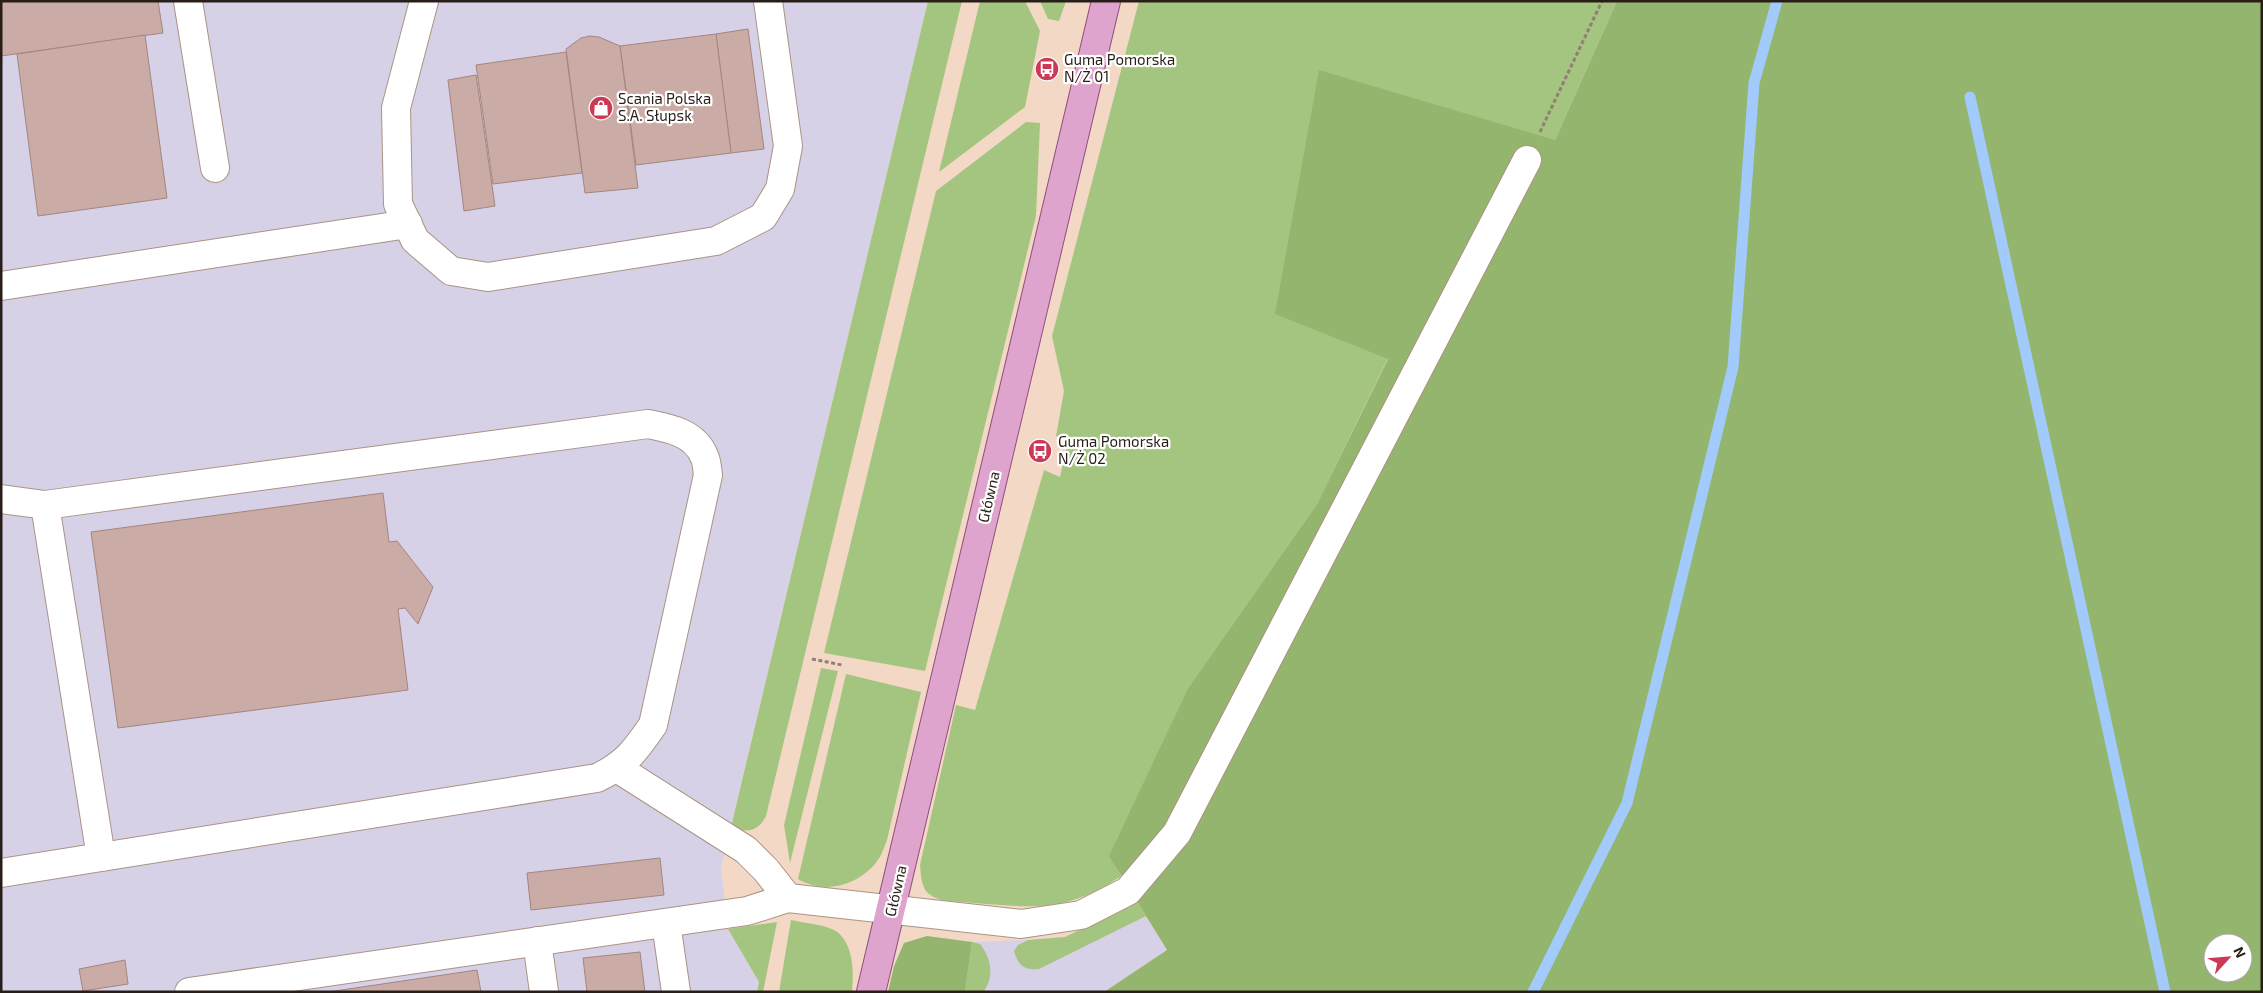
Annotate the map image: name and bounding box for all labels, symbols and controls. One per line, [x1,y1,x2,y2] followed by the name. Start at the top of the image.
[1064,50,1175,85] place label: Guma Pomorska N/Ż 01
[1034,56,1060,82] bus stop icon: Guma Pomorska N/Ż 01
[618,89,711,124] place label: Scania Polska S.A. Słupsk
[588,95,614,121] shop icon: Scania Polska S.A. Słupsk
[1058,432,1169,467] place label: Guma Pomorska N/Ż 02
[1027,438,1053,464] bus stop icon: Guma Pomorska N/Ż 02
[973,469,1003,524] street label: Główna
[880,863,910,918] street label: Główna
[2203,933,2253,983] north arrow
[2230,944,2250,960] text: N

